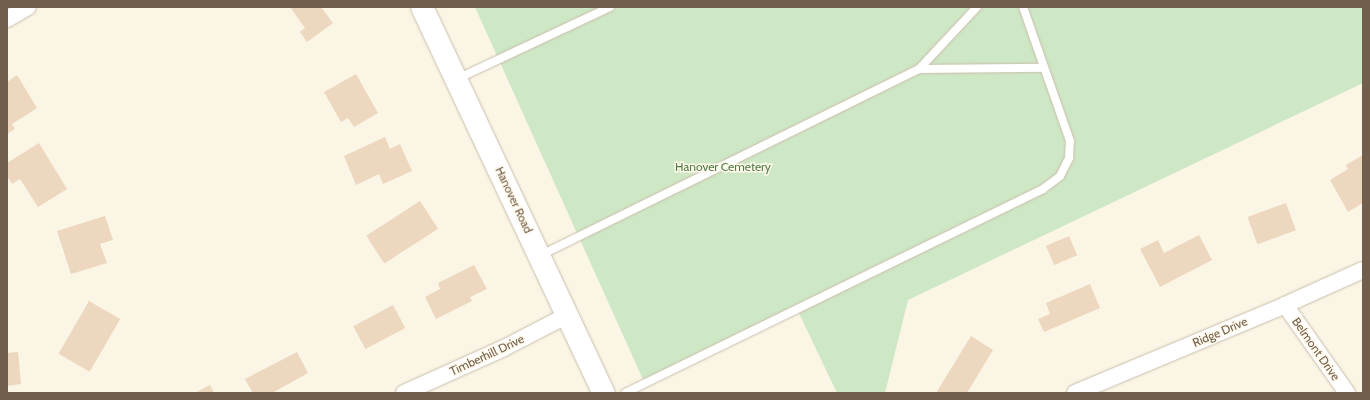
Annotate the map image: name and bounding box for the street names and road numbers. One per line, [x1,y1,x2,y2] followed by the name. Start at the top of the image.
[492,164,536,236] street label: Hanover Road
[1190,314,1250,350] street label: Ridge Drive
[1289,315,1343,383] street label: Belmont Drive
[448,332,526,378] street label: Timberhill Drive

